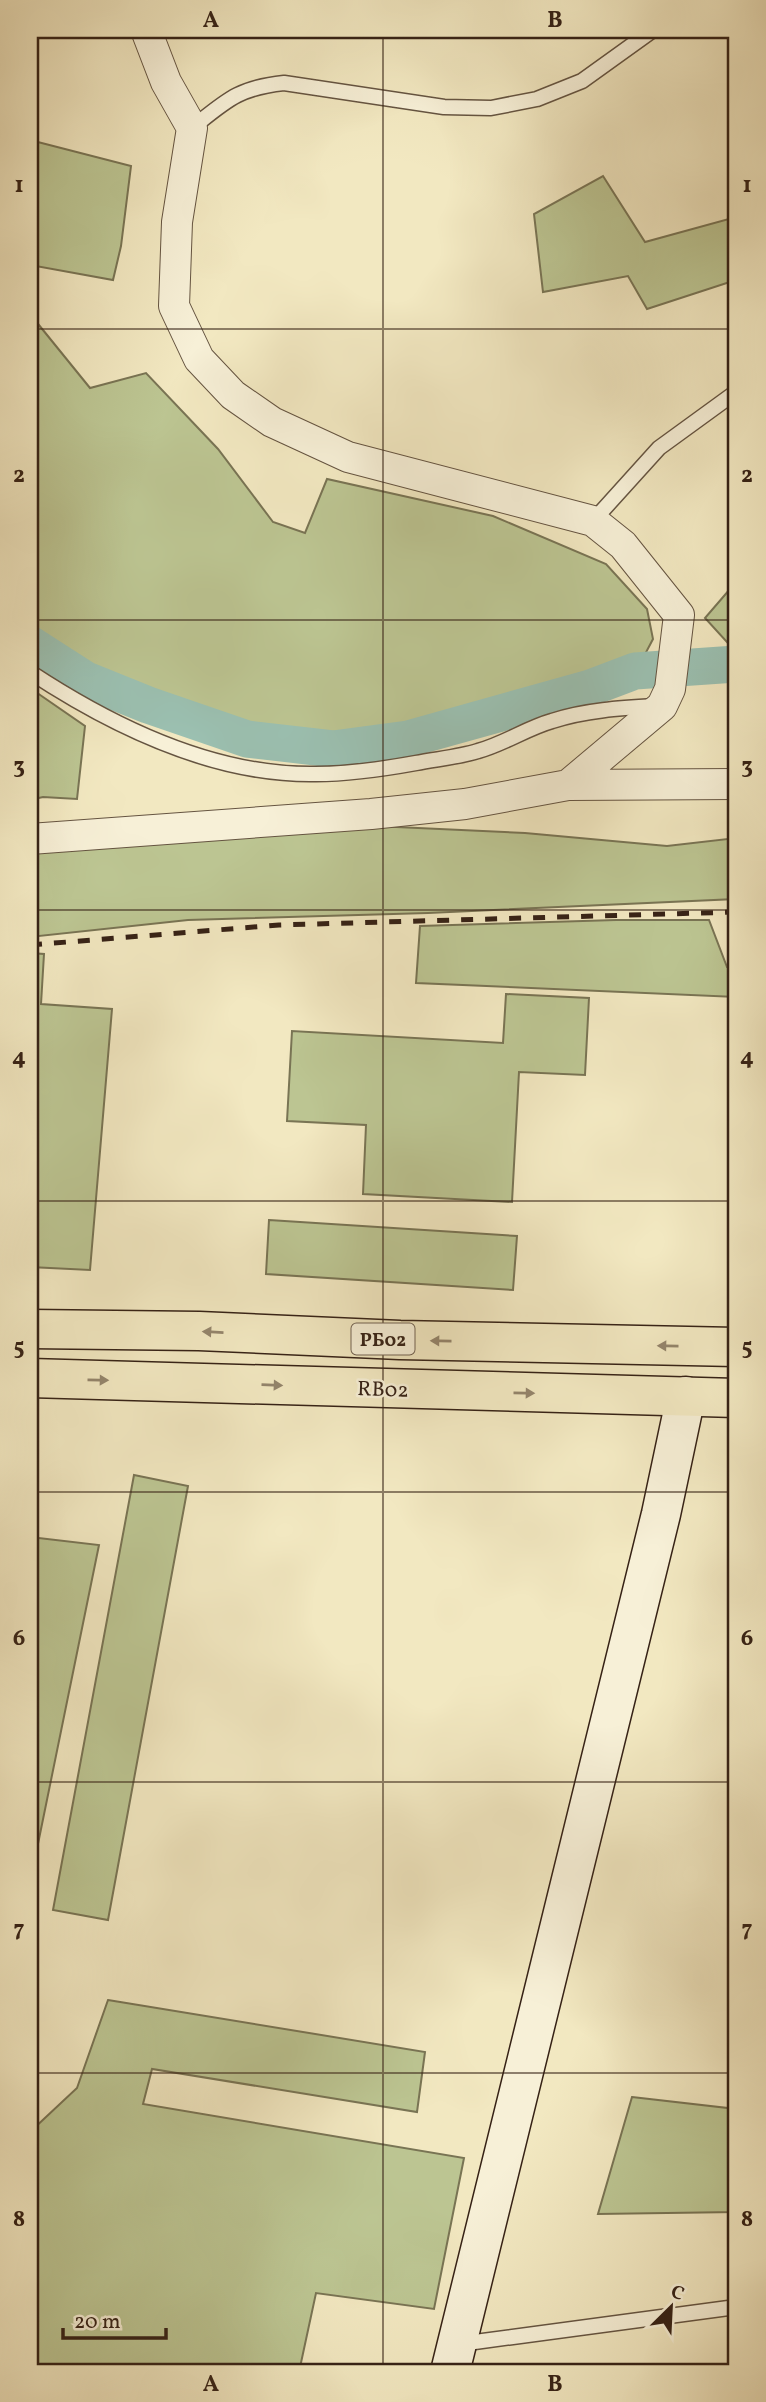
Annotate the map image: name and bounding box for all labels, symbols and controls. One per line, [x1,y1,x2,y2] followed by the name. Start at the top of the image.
[203,5,219,37] text: A
[547,5,563,37] text: B
[14,170,24,202] text: 1
[742,170,752,202] text: 1
[13,460,25,492] text: 2
[741,460,753,492] text: 2
[13,751,25,783] text: 3
[741,751,753,783] text: 3
[12,1042,26,1074] text: 4
[740,1042,754,1074] text: 4
[352,1324,414,1354] road number: РБ02
[202,1326,224,1337] one-way arrow
[13,1332,25,1364] text: 5
[741,1332,753,1364] text: 5
[429,1335,451,1347] one-way arrow
[657,1340,679,1351] one-way arrow
[87,1374,109,1386] one-way arrow
[357,1375,409,1406] street label: RB02
[261,1380,283,1391] one-way arrow
[513,1387,535,1398] one-way arrow
[13,1623,25,1655] text: 6
[741,1623,753,1655] text: 6
[14,1914,25,1946] text: 7
[742,1914,753,1946] text: 7
[13,2204,25,2236] text: 8
[741,2204,753,2236] text: 8
[636,2272,706,2342] north arrow
[666,2279,688,2308] text: С
[63,2297,166,2341] scale bar
[74,2308,120,2337] text: 20 m
[203,2369,219,2401] text: A
[547,2369,563,2401] text: B

